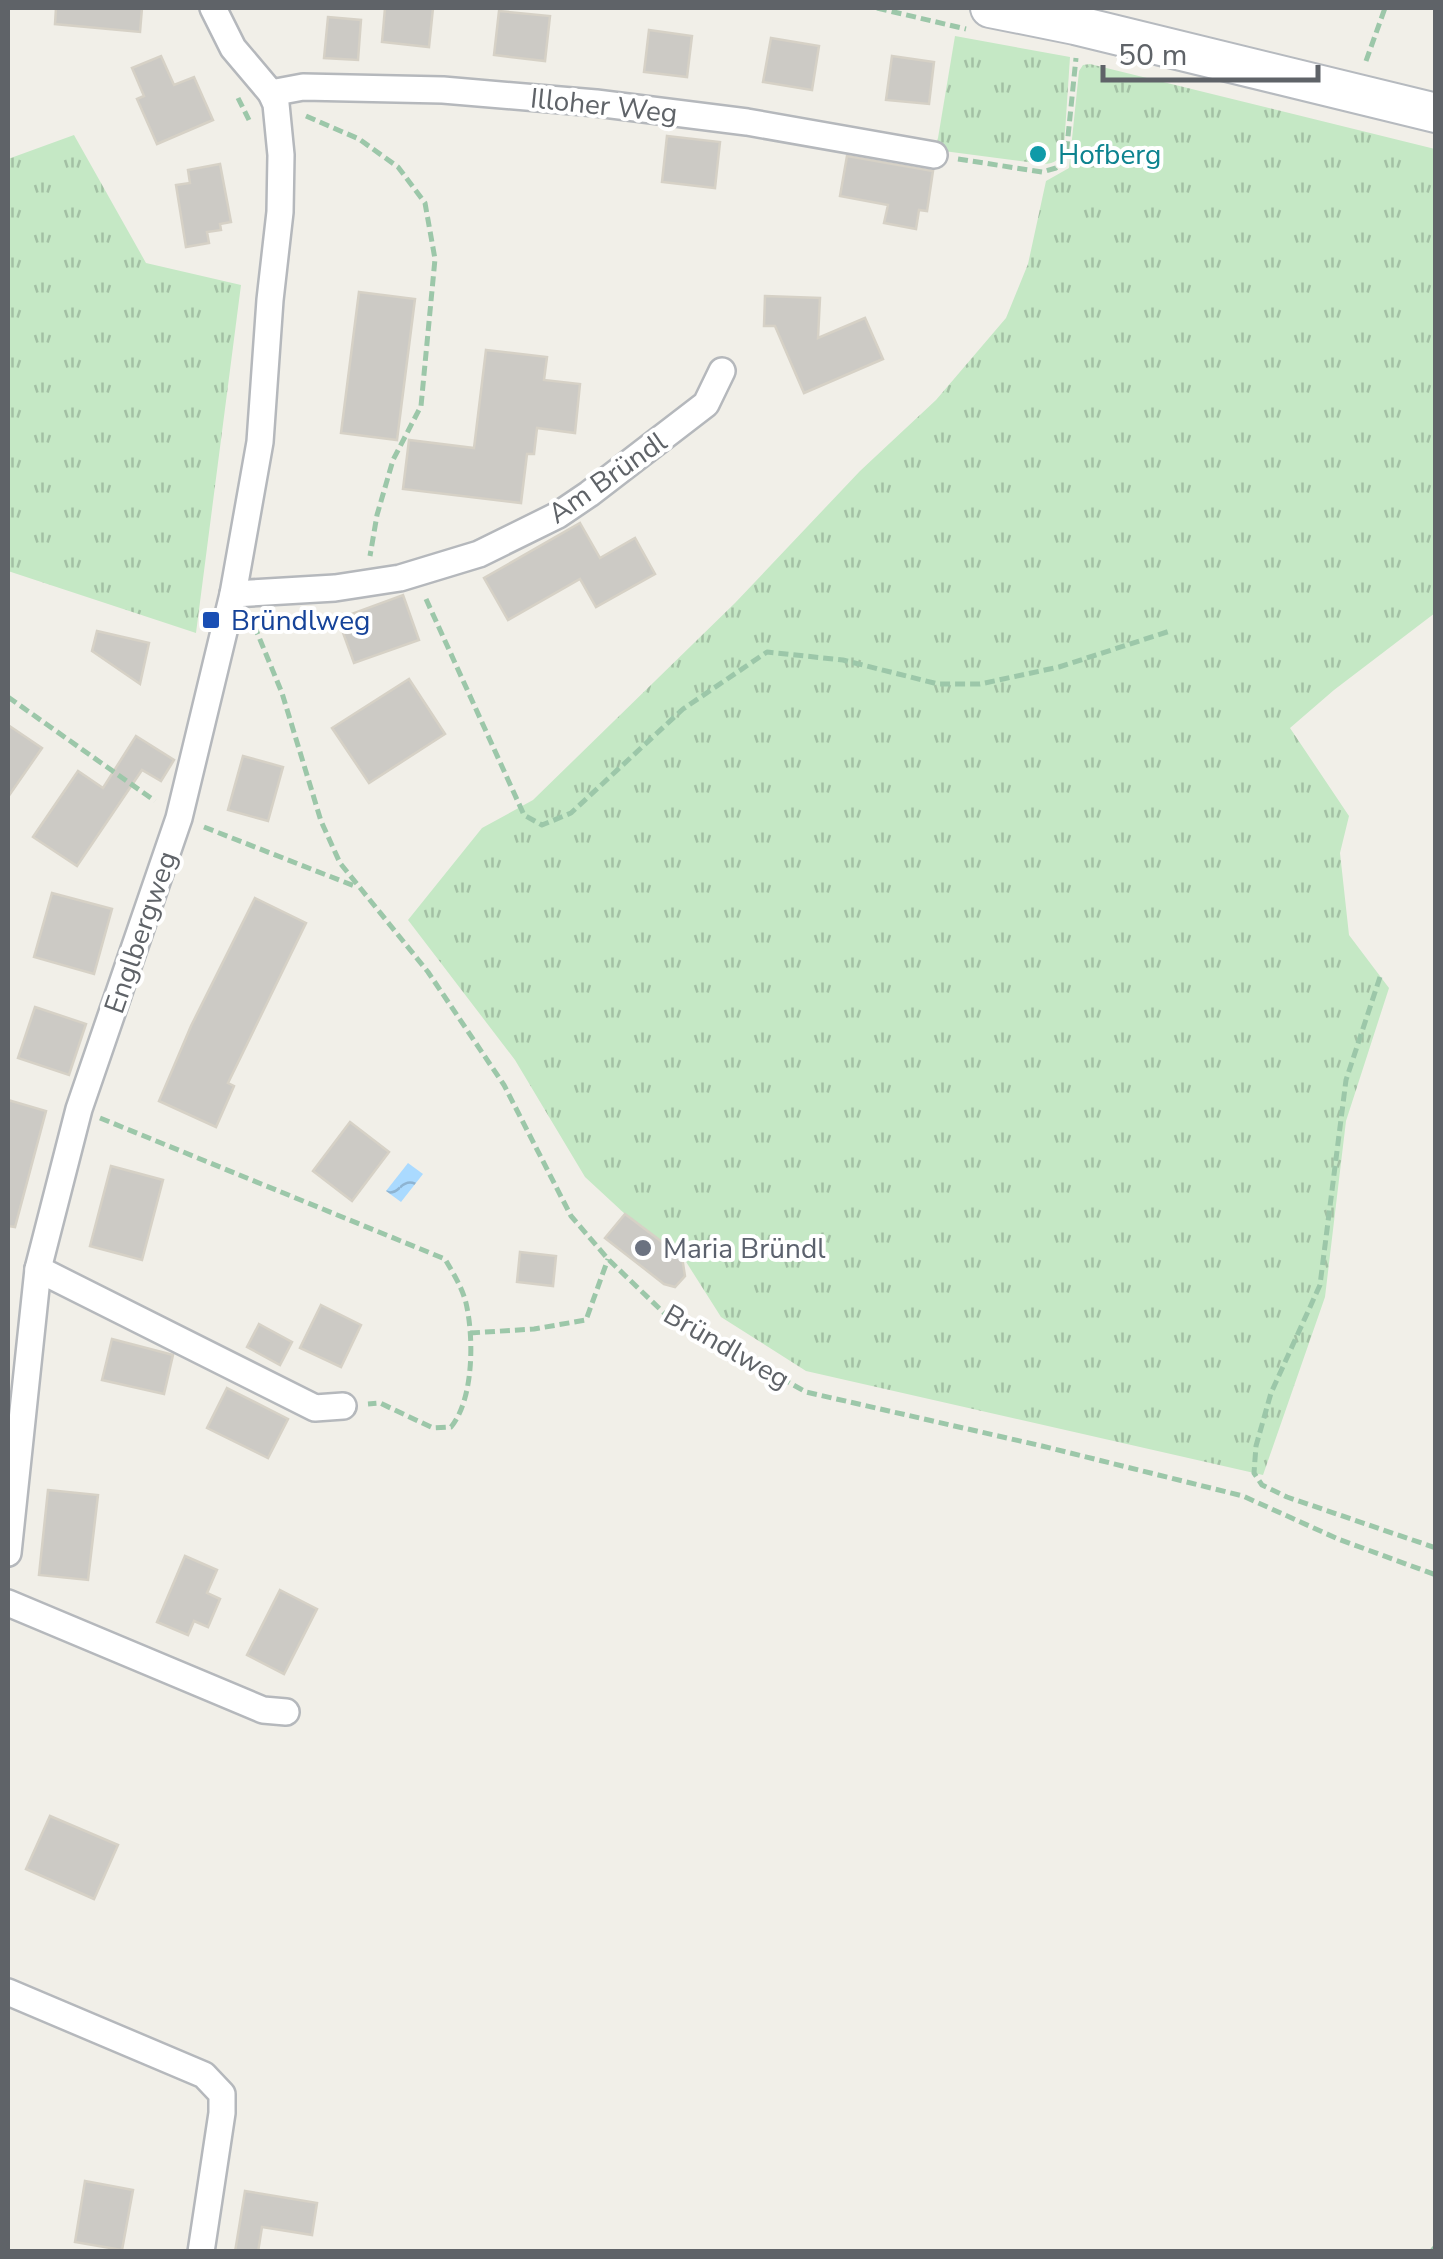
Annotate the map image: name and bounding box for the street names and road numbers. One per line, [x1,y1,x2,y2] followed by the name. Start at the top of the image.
[528,79,679,133] street label: Illoher Weg
[541,423,675,533] street label: Am Bründl
[95,846,186,1018] street label: Englbergweg
[657,1296,796,1398] street label: Bründlweg

